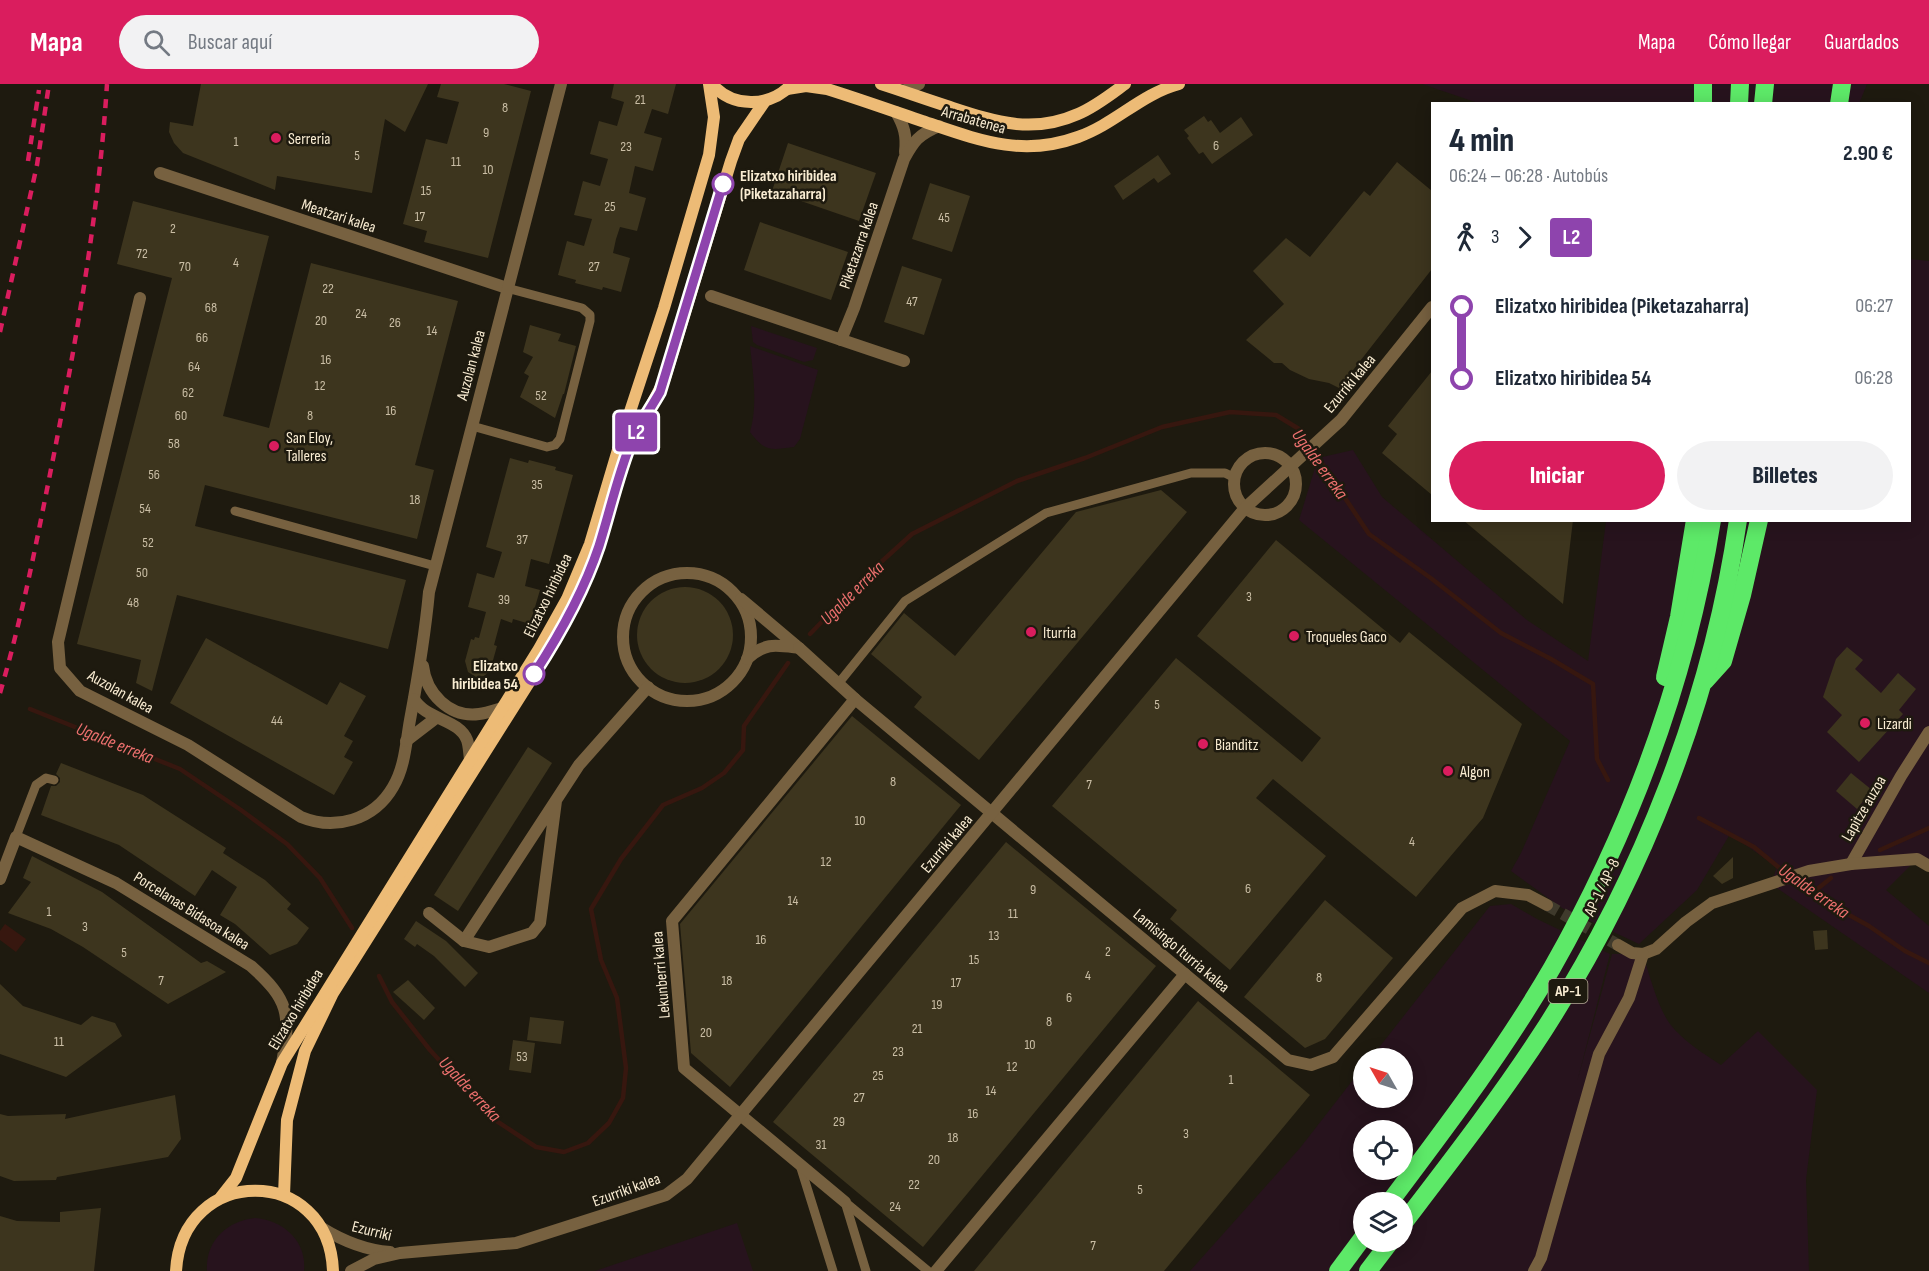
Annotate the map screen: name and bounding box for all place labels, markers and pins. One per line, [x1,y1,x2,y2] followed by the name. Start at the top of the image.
[288,130,330,149] place label: Serreria
[269,131,283,145] marker: Serreria
[740,167,837,204] place label: Elizatxo hiribidea (Piketazaharra)
[712,173,734,195] marker: Elizatxo hiribidea (Piketazaharra)
[286,429,333,466] place label: San Eloy, Talleres
[267,439,281,453] marker: San Eloy, Talleres
[1043,624,1076,643] place label: Iturria
[1024,625,1038,639] marker: Iturria
[1306,628,1387,647] place label: Troqueles Gaco
[1287,629,1301,643] marker: Troqueles Gaco
[452,657,519,694] place label: Elizatxo hiribidea 54
[523,663,545,685] marker: Elizatxo hiribidea 54
[1877,715,1912,734] place label: Lizardi
[1858,716,1872,730] marker: Lizardi
[1215,736,1259,755] place label: Bianditz
[1196,737,1210,751] marker: Bianditz
[1459,763,1490,782] place label: Algon
[1441,764,1455,778] marker: Algon

